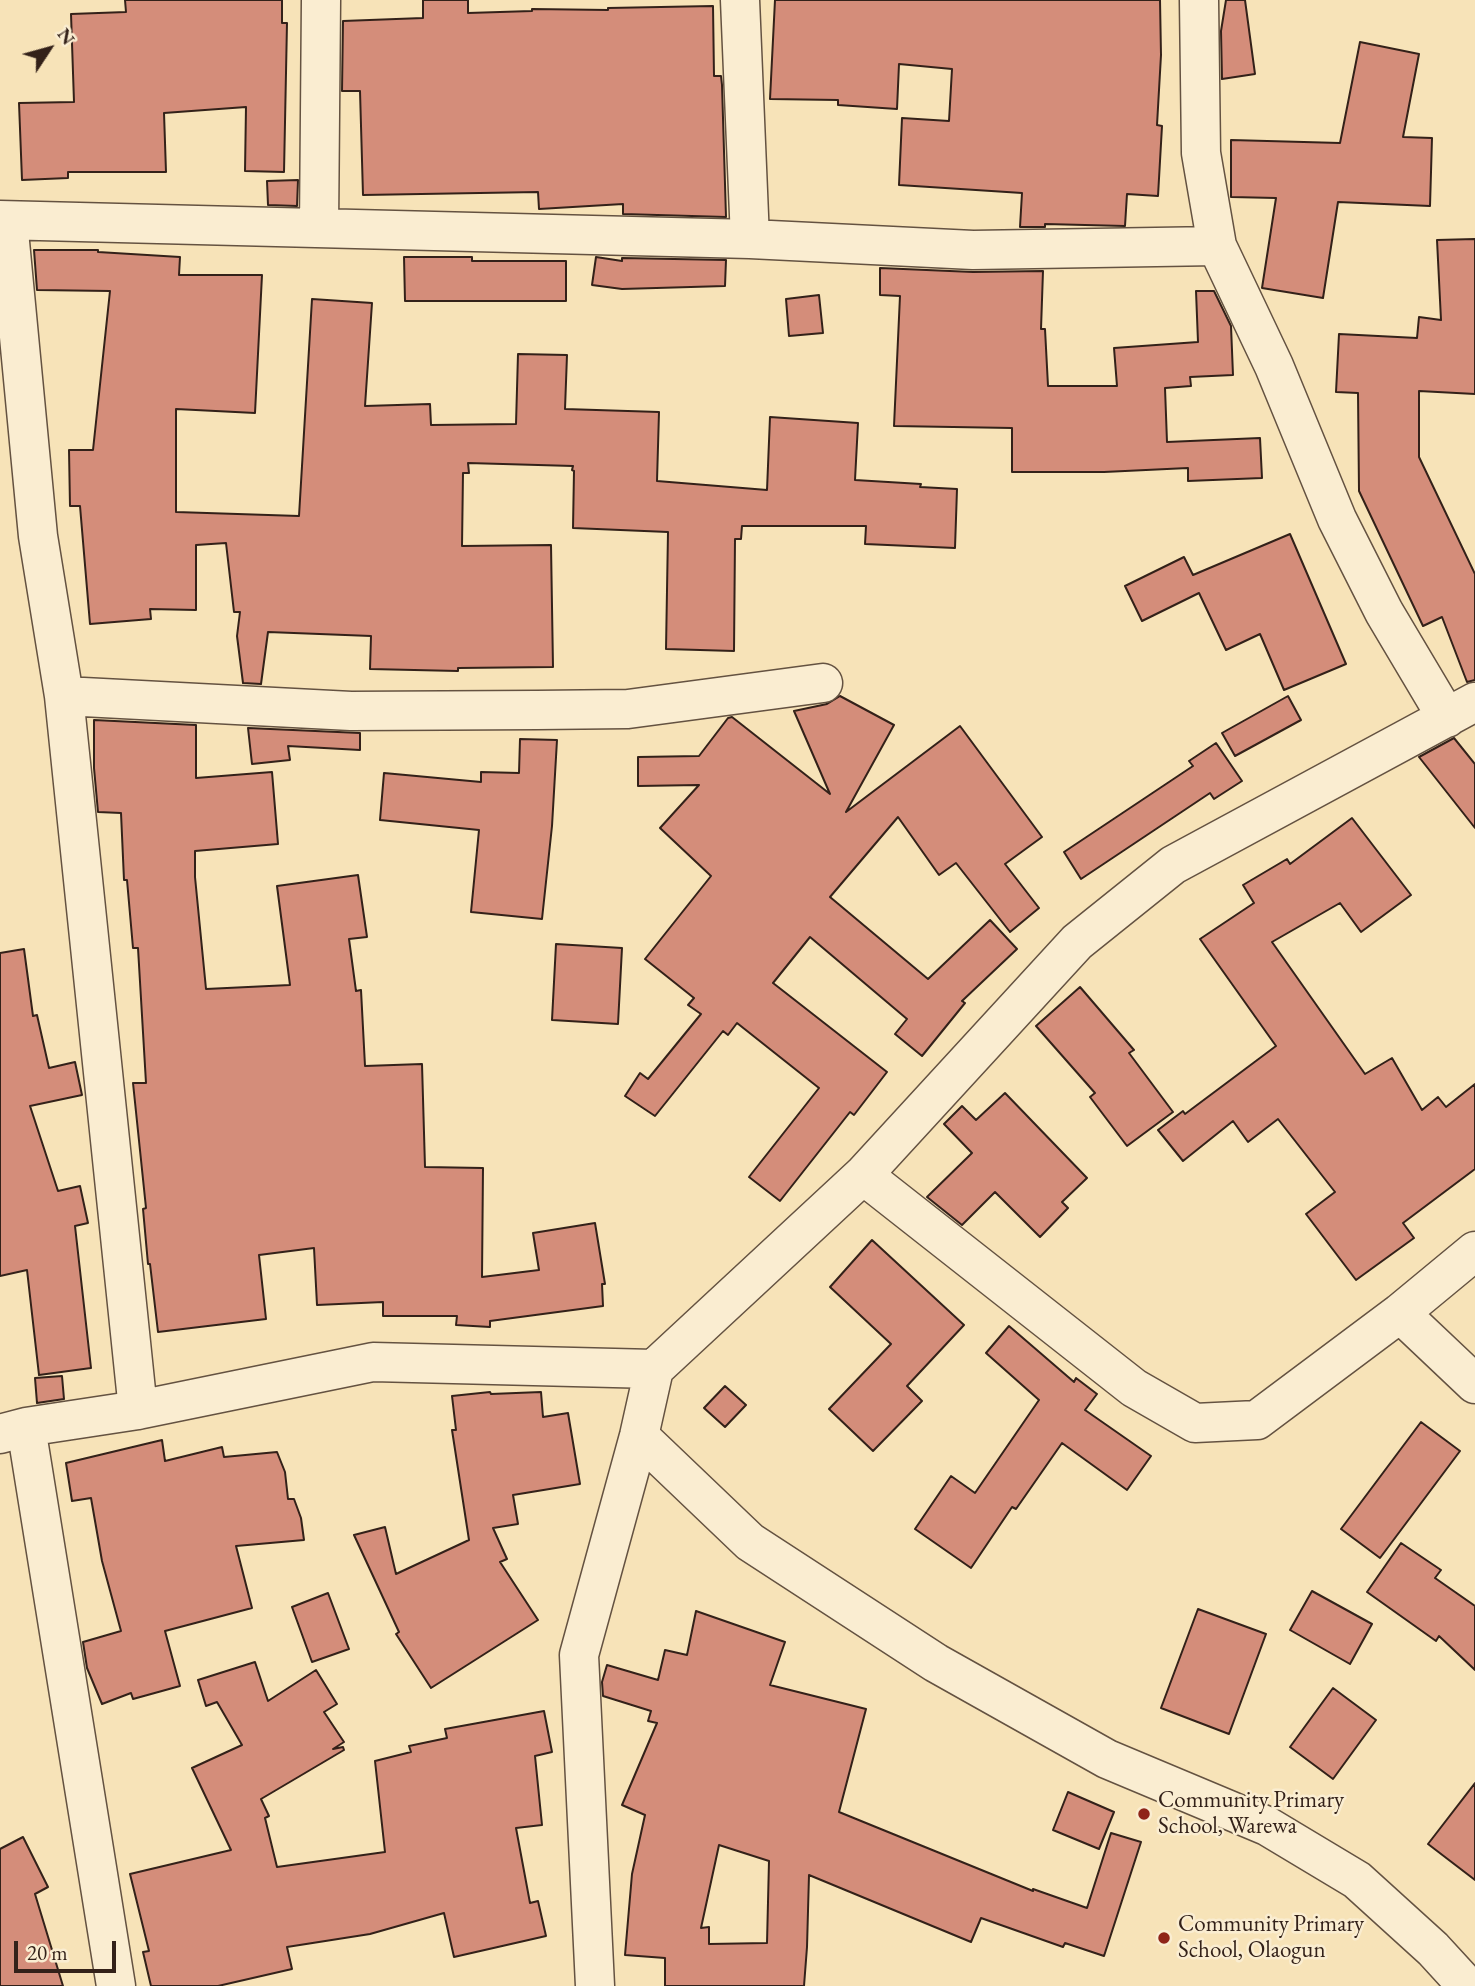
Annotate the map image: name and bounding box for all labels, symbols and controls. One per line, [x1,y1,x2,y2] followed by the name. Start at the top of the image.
[14,14,84,84] north arrow
[52,23,81,50] text: N
[1158,1787,1344,1841] place label: Community Primary School, Warewa
[1136,1806,1152,1822] marker: Community Primary School, Warewa
[1178,1911,1364,1965] place label: Community Primary School, Olaogun
[18,1926,119,1970] scale bar
[1156,1930,1172,1946] marker: Community Primary School, Olaogun
[27,1939,68,1966] text: 20 m

